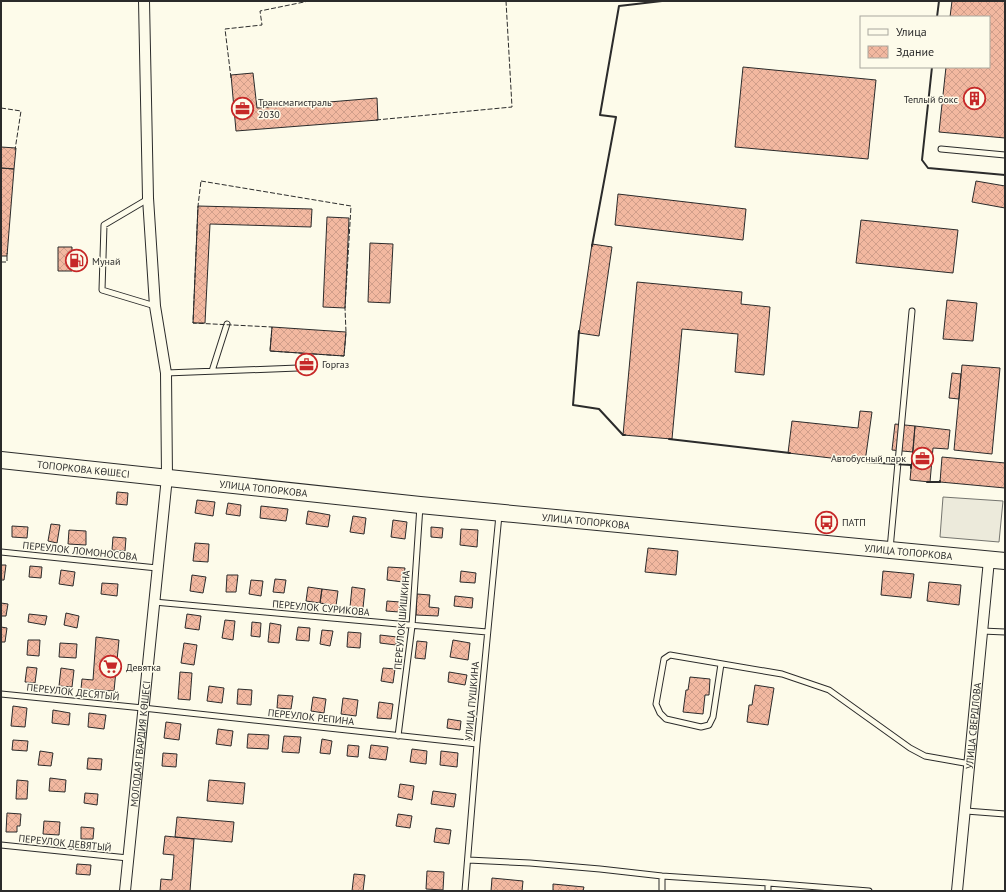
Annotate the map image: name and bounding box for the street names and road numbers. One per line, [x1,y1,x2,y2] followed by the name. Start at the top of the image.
[36,457,131,480] street label: ТОПОРКОВА КӨШЕСІ
[219,477,308,499] street label: УЛИЦА ТОПОРКОВА
[541,510,631,532] street label: УЛИЦА ТОПОРКОВА
[22,539,138,564] street label: ПЕРЕУЛОК ЛОМОНОСОВА
[864,541,953,562] street label: УЛИЦА ТОПОРКОВА
[391,570,413,670] street label: ПЕРЕУЛОК ШИШКИНА
[272,597,370,619] street label: ПЕРЕУЛОК СУРИКОВА
[462,661,482,741] street label: УЛИЦА ПУШКИНА
[127,680,153,808] street label: МОЛОДАЯ ГВАРДИЯ КӨШЕСІ
[26,681,120,703] street label: ПЕРЕУЛОК ДЕСЯТЫЙ
[962,682,984,770] street label: УЛИЦА СВЕРДЛОВА
[267,706,355,728] street label: ПЕРЕУЛОК РЕПИНА
[18,832,112,854] street label: ПЕРЕУЛОК ДЕВЯТЫЙ

